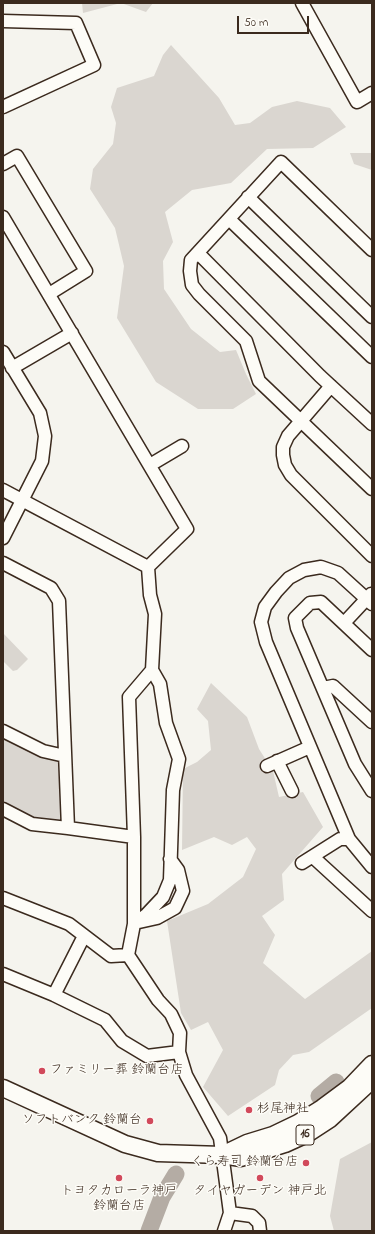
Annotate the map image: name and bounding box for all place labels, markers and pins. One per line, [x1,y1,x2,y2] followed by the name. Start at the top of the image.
[50,1063,183,1079] place label: ファミリー葬 鈴蘭台店
[37,1066,47,1076] marker: ファミリー葬 鈴蘭台店
[257,1102,309,1118] place label: 杉尾神社
[244,1105,254,1115] marker: 杉尾神社
[22,1113,142,1129] place label: ソフトバンク 鈴蘭台
[145,1116,155,1126] marker: ソフトバンク 鈴蘭台
[191,1155,298,1171] place label: くら寿司 鈴蘭台店
[301,1158,311,1168] marker: くら寿司 鈴蘭台店
[114,1173,124,1183] marker: トヨタカローラ神戸 鈴蘭台店
[255,1173,265,1183] marker: タイヤガーデン 神戸北
[61,1184,177,1215] place label: トヨタカローラ神戸 鈴蘭台店
[193,1184,327,1200] place label: タイヤガーデン 神戸北

